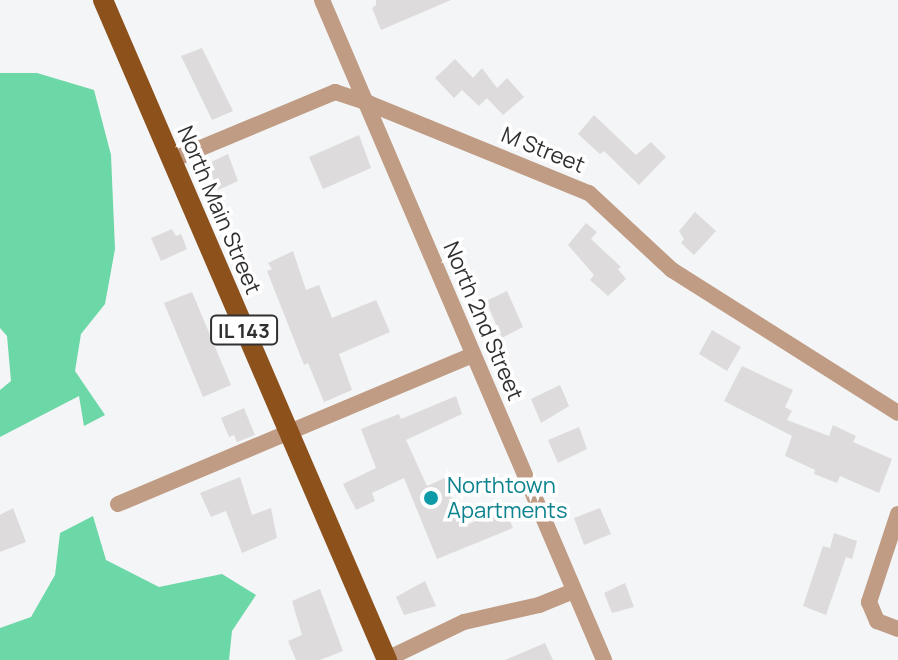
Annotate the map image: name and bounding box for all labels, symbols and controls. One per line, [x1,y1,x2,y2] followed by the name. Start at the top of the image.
[497,121,589,179] street label: M Street
[172,122,266,298] street label: North Main Street
[438,238,528,404] street label: North 2nd Street
[208,314,280,346] road number: IL 143
[447,472,567,524] place label: Northtown Apartments
[422,489,440,507] marker: Northtown Apartments

